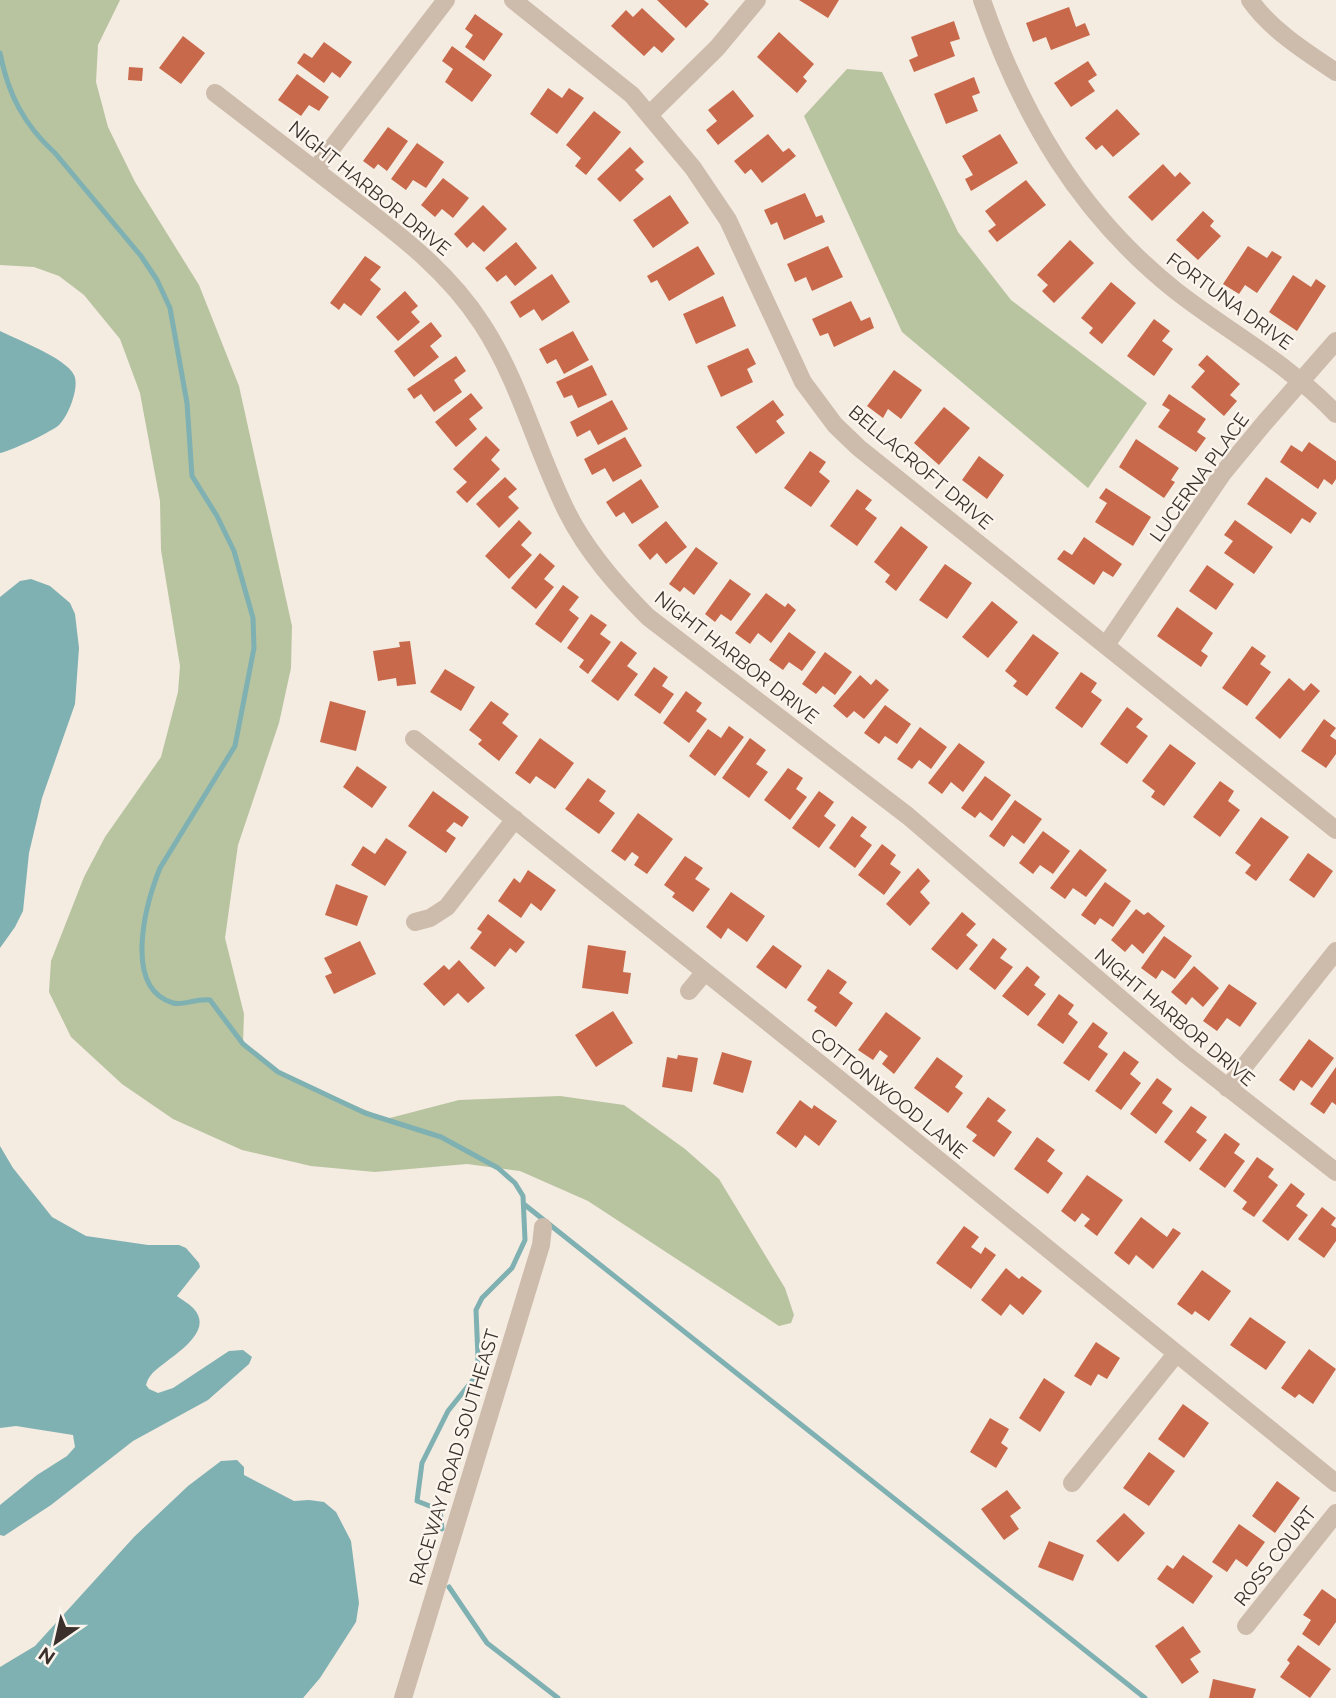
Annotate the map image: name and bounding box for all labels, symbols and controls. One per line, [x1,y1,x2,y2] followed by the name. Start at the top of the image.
[285,116,455,260] street label: NIGHT HARBOR DRIVE
[1163,248,1297,354] street label: FORTUNA DRIVE
[845,401,997,533] street label: BELLACROFT DRIVE
[1145,408,1253,546] street label: LUCERNA PLACE
[651,586,823,728] street label: NIGHT HARBOR DRIVE
[1091,944,1259,1090] street label: NIGHT HARBOR DRIVE
[806,1023,972,1163] street label: COTTONWOOD LANE
[405,1326,504,1588] street label: RACEWAY ROAD SOUTHEAST
[1229,1502,1321,1610] street label: ROSS COURT
[21,1607,91,1677] north arrow
[34,1643,59,1669] text: N

